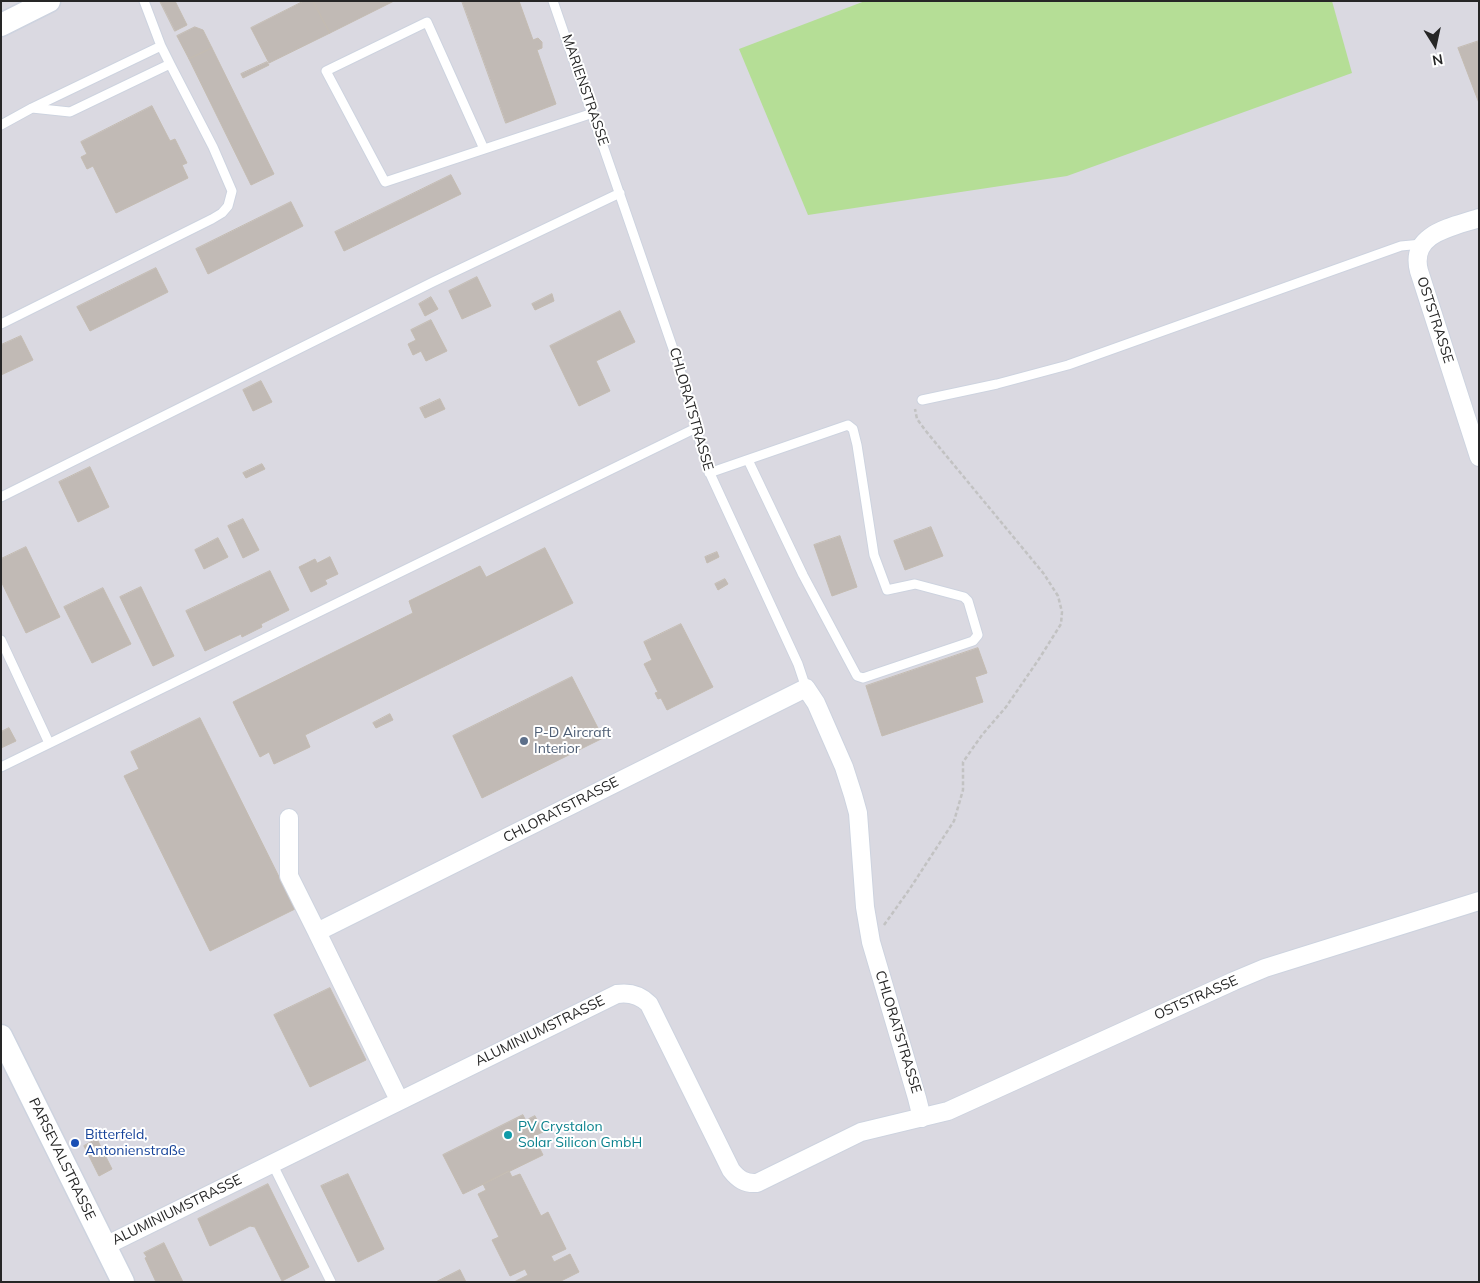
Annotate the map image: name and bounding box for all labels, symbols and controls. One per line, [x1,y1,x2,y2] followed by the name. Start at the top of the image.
[1410,20,1460,70] north arrow
[558,32,612,148] street label: MARIENSTRASSE
[1431,50,1444,70] text: N
[1413,275,1457,365] street label: OSTSTRASSE
[665,345,717,473] street label: CHLORATSTRASSE
[534,725,611,758] place label: P-D Aircraft Interior
[518,735,530,747] marker: P-D Aircraft Interior
[500,774,622,846] street label: CHLORATSTRASSE
[871,969,925,1095] street label: CHLORATSTRASSE
[1152,972,1240,1024] street label: OSTSTRASSE
[472,992,608,1070] street label: ALUMINIUMSTRASSE
[25,1095,99,1223] street label: PARSEVALSTRASSE
[518,1119,642,1152] place label: PV Crystalon Solar Silicon GmbH
[85,1127,185,1160] place label: Bitterfeld, Antonienstraße
[502,1129,514,1141] marker: PV Crystalon Solar Silicon GmbH
[69,1137,81,1149] marker: Bitterfeld, Antonienstraße
[109,1171,245,1249] street label: ALUMINIUMSTRASSE

